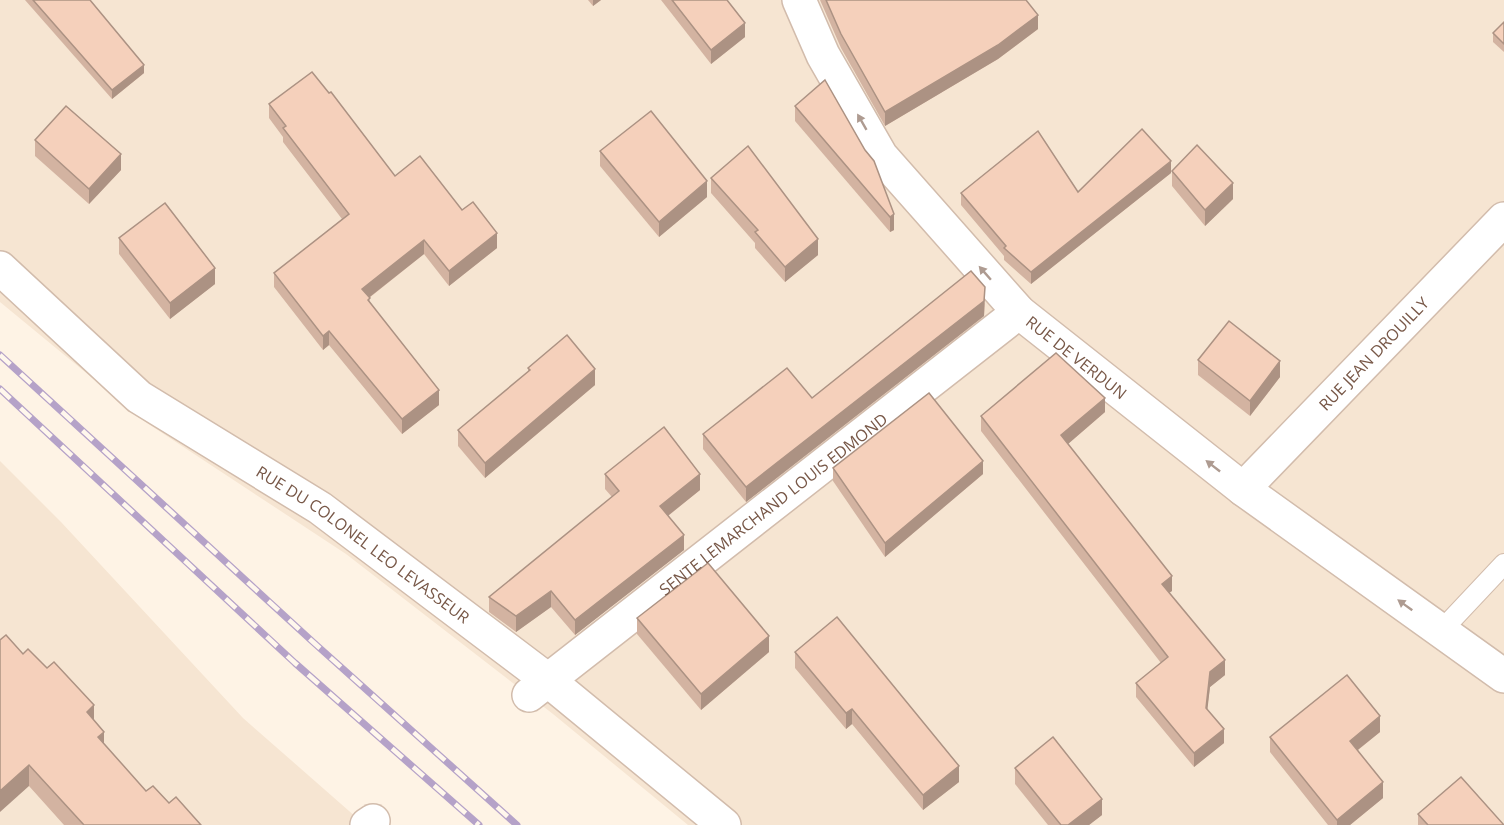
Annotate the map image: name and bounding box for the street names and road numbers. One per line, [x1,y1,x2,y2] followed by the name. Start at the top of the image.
[1314,292,1434,415] street label: RUE JEAN DROUILLY
[1021,311,1131,404] street label: RUE DE VERDUN
[655,408,892,600] street label: SENTE LEMARCHAND LOUIS EDMOND
[252,461,474,628] street label: RUE DU COLONEL LEO LEVASSEUR

